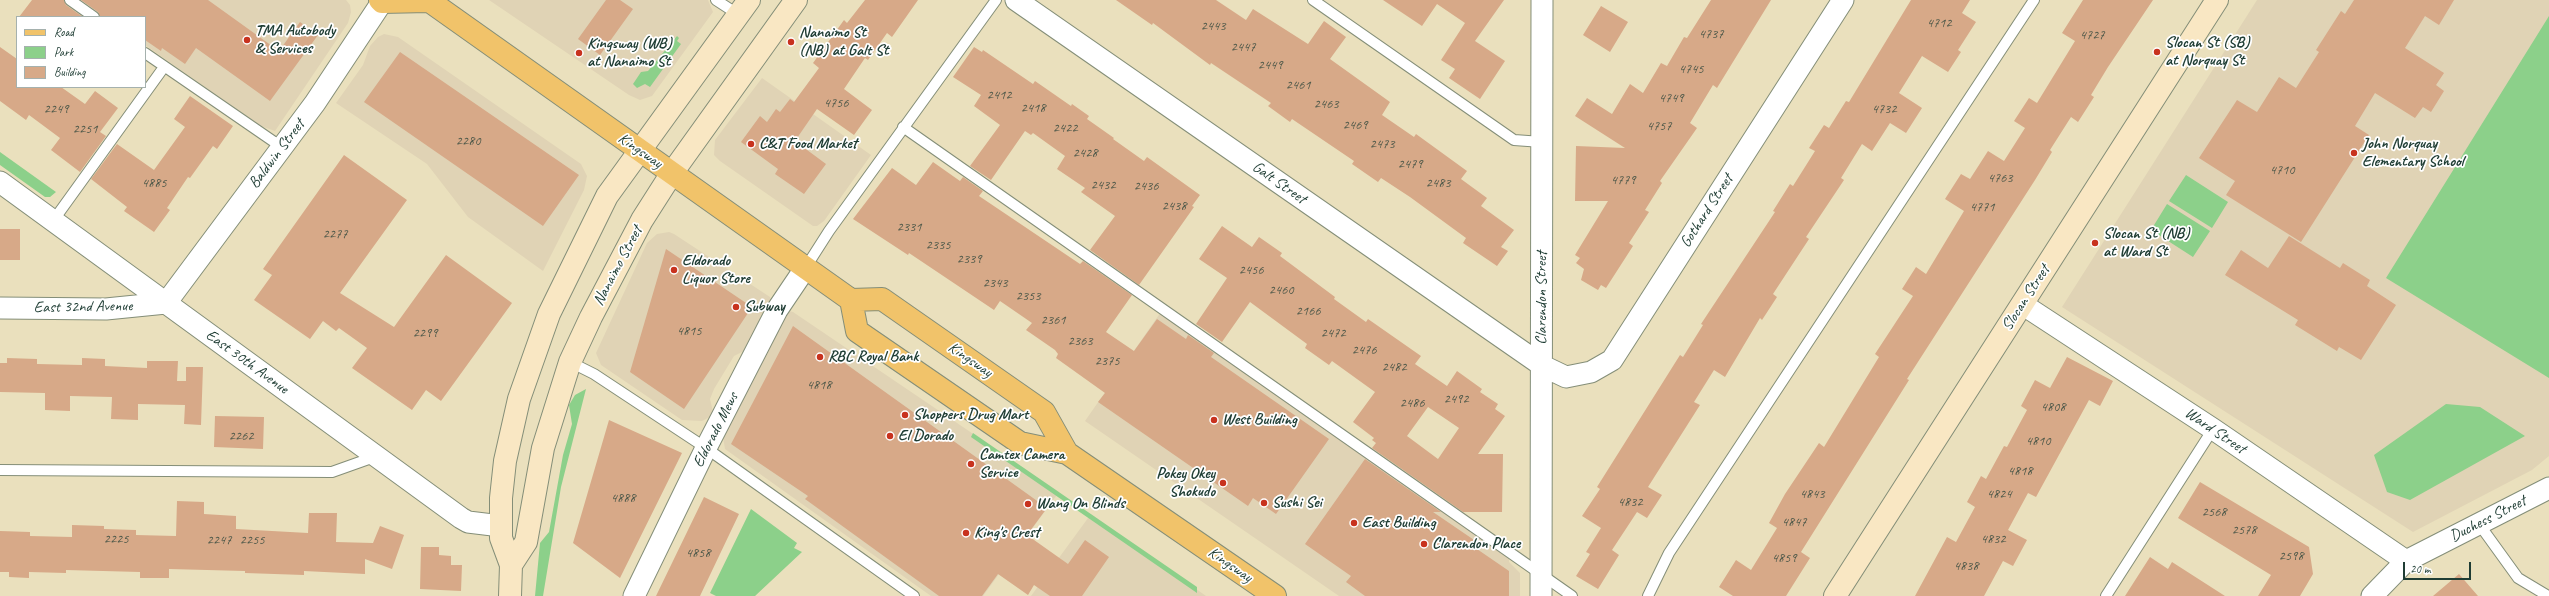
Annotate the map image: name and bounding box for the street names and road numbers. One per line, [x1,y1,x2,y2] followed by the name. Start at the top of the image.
[245,116,309,192] street label: Baldwin Street
[614,129,666,173] street label: Kingsway
[1248,157,1310,209] street label: Galt Street
[1676,171,1738,251] street label: Gothard Street
[589,223,647,309] street label: Nanaimo Street
[1532,251,1552,345] street label: Clarendon Street
[1998,262,2054,334] street label: Slocan Street
[34,297,132,317] street label: East 32nd Avenue
[202,326,292,398] street label: East 30th Avenue
[944,338,996,382] street label: Kingsway
[689,389,743,471] street label: Eldorado Mews
[2181,404,2249,458] street label: Ward Street
[2447,492,2529,546] street label: Duchess Street
[1204,543,1256,587] street label: Kingsway

